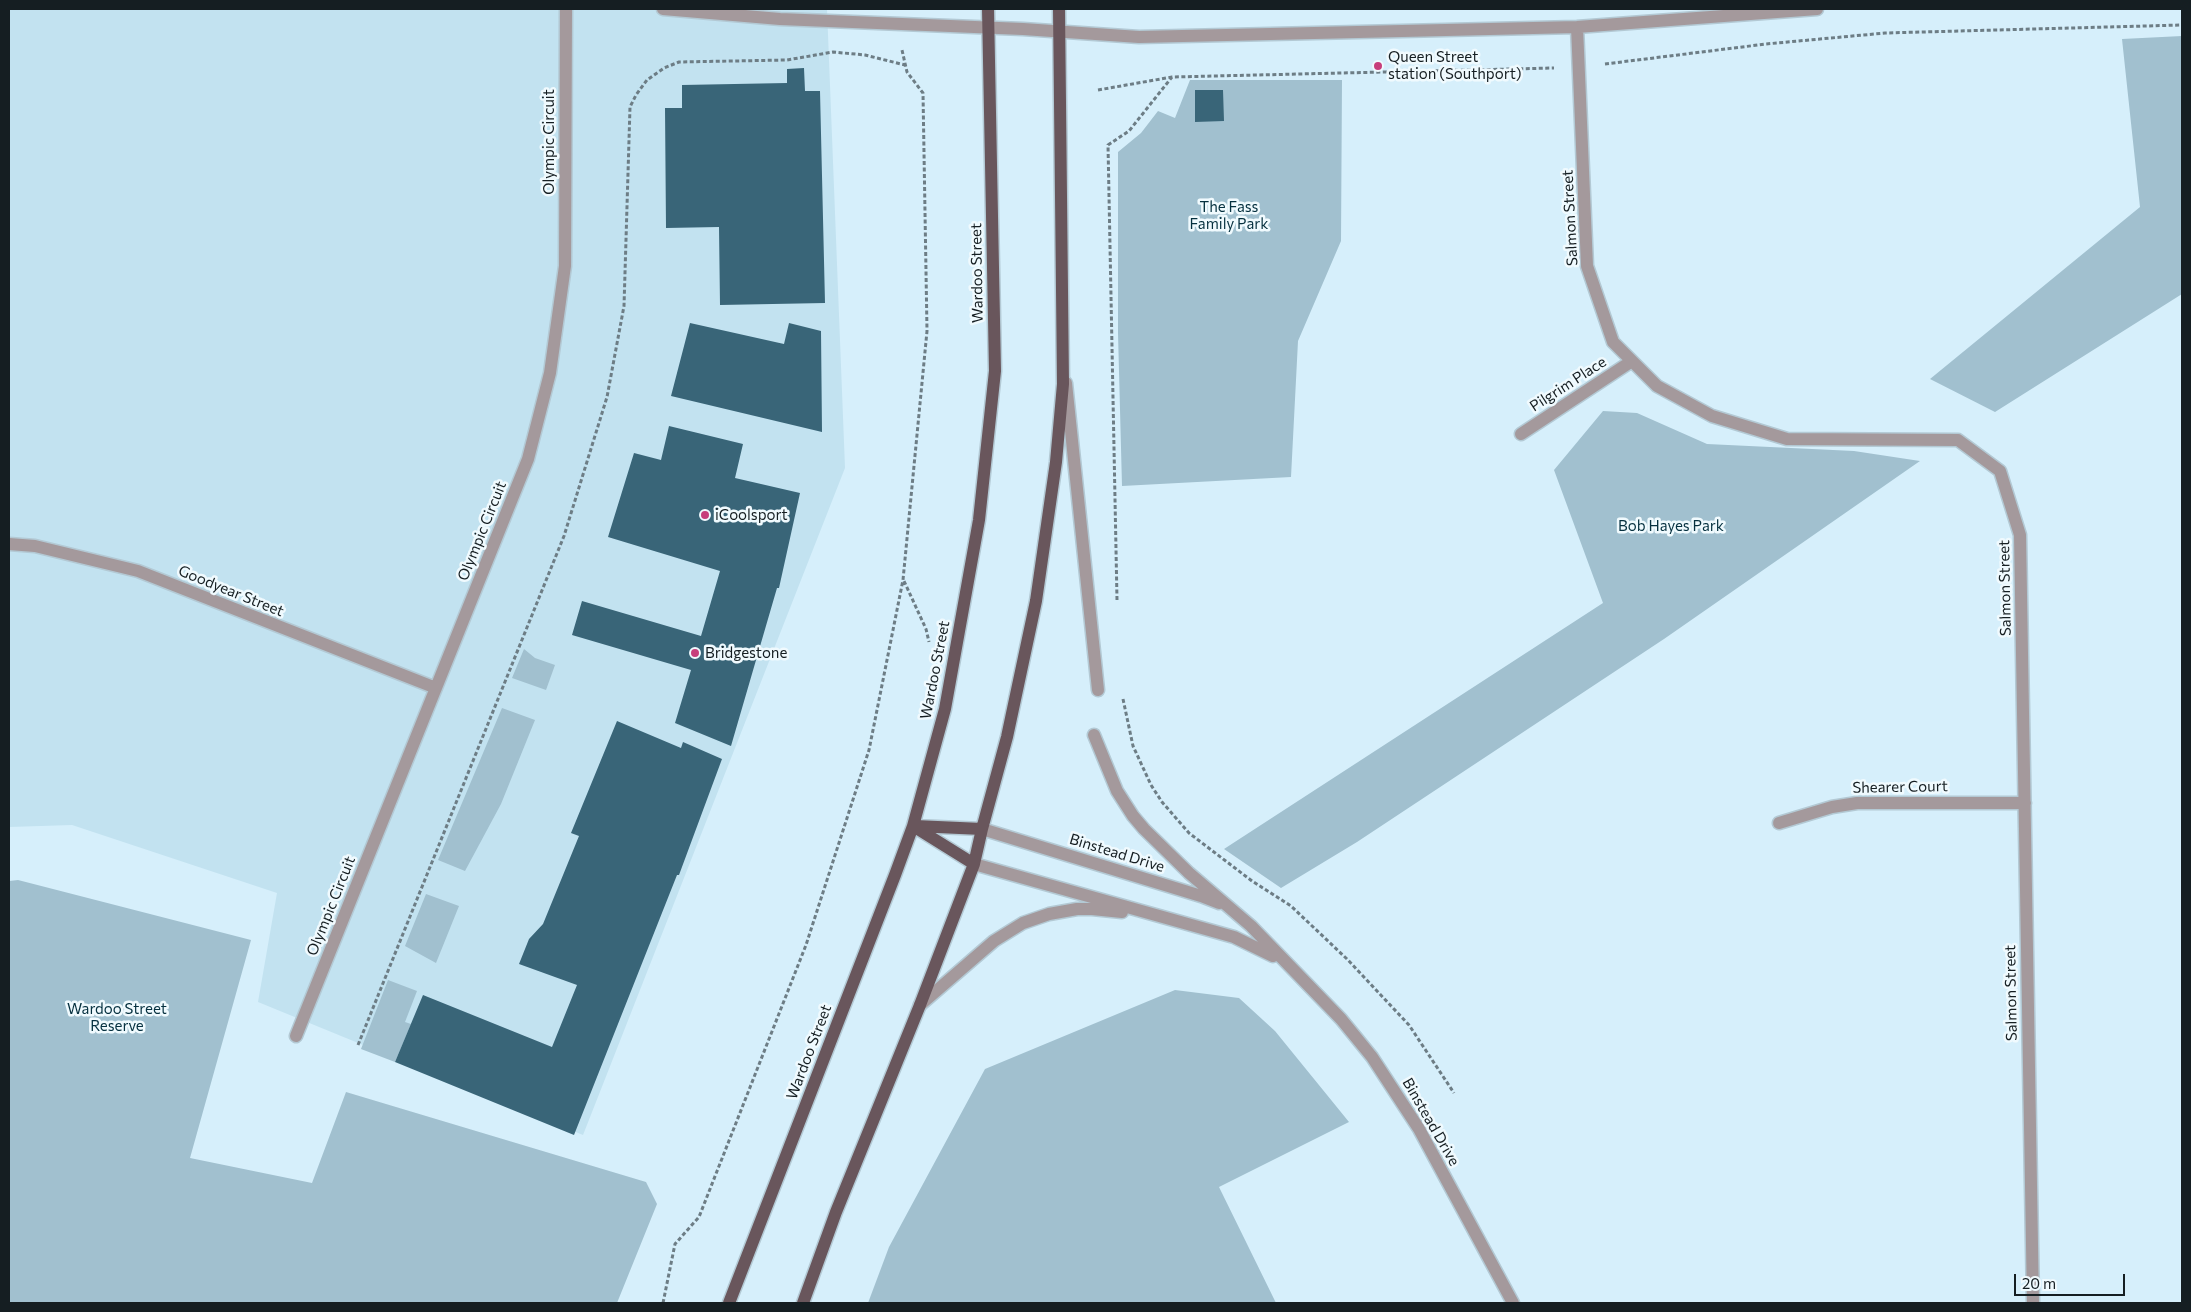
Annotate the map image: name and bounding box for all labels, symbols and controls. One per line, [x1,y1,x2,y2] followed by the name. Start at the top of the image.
[1388,48,1522,83] place label: Queen Street station (Southport)
[1372,60,1384,72] marker: Queen Street station (Southport)
[540,89,558,195] street label: Olympic Circuit
[1558,169,1582,267] street label: Salmon Street
[1190,198,1268,233] park label: The Fass Family Park
[967,223,987,323] street label: Wardoo Street
[1526,353,1610,415] street label: Pilgrim Place
[454,479,510,583] street label: Olympic Circuit
[715,506,788,524] place label: iCoolsport
[699,509,711,521] marker: iCoolsport
[1618,517,1724,535] park label: Bob Hayes Park
[1995,540,2015,636] street label: Salmon Street
[176,562,286,620] street label: Goodyear Street
[917,619,953,721] street label: Wardoo Street
[705,644,787,662] place label: Bridgestone
[689,647,701,659] marker: Bridgestone
[1852,777,1948,797] street label: Shearer Court
[1067,830,1167,876] street label: Binstead Drive
[303,854,359,958] street label: Olympic Circuit
[2001,945,2021,1041] street label: Salmon Street
[67,1000,167,1035] park label: Wardoo Street Reserve
[783,1002,835,1102] street label: Wardoo Street
[1399,1075,1463,1169] street label: Binstead Drive
[2016,1264,2127,1296] scale bar
[2022,1274,2056,1292] text: 20 m

